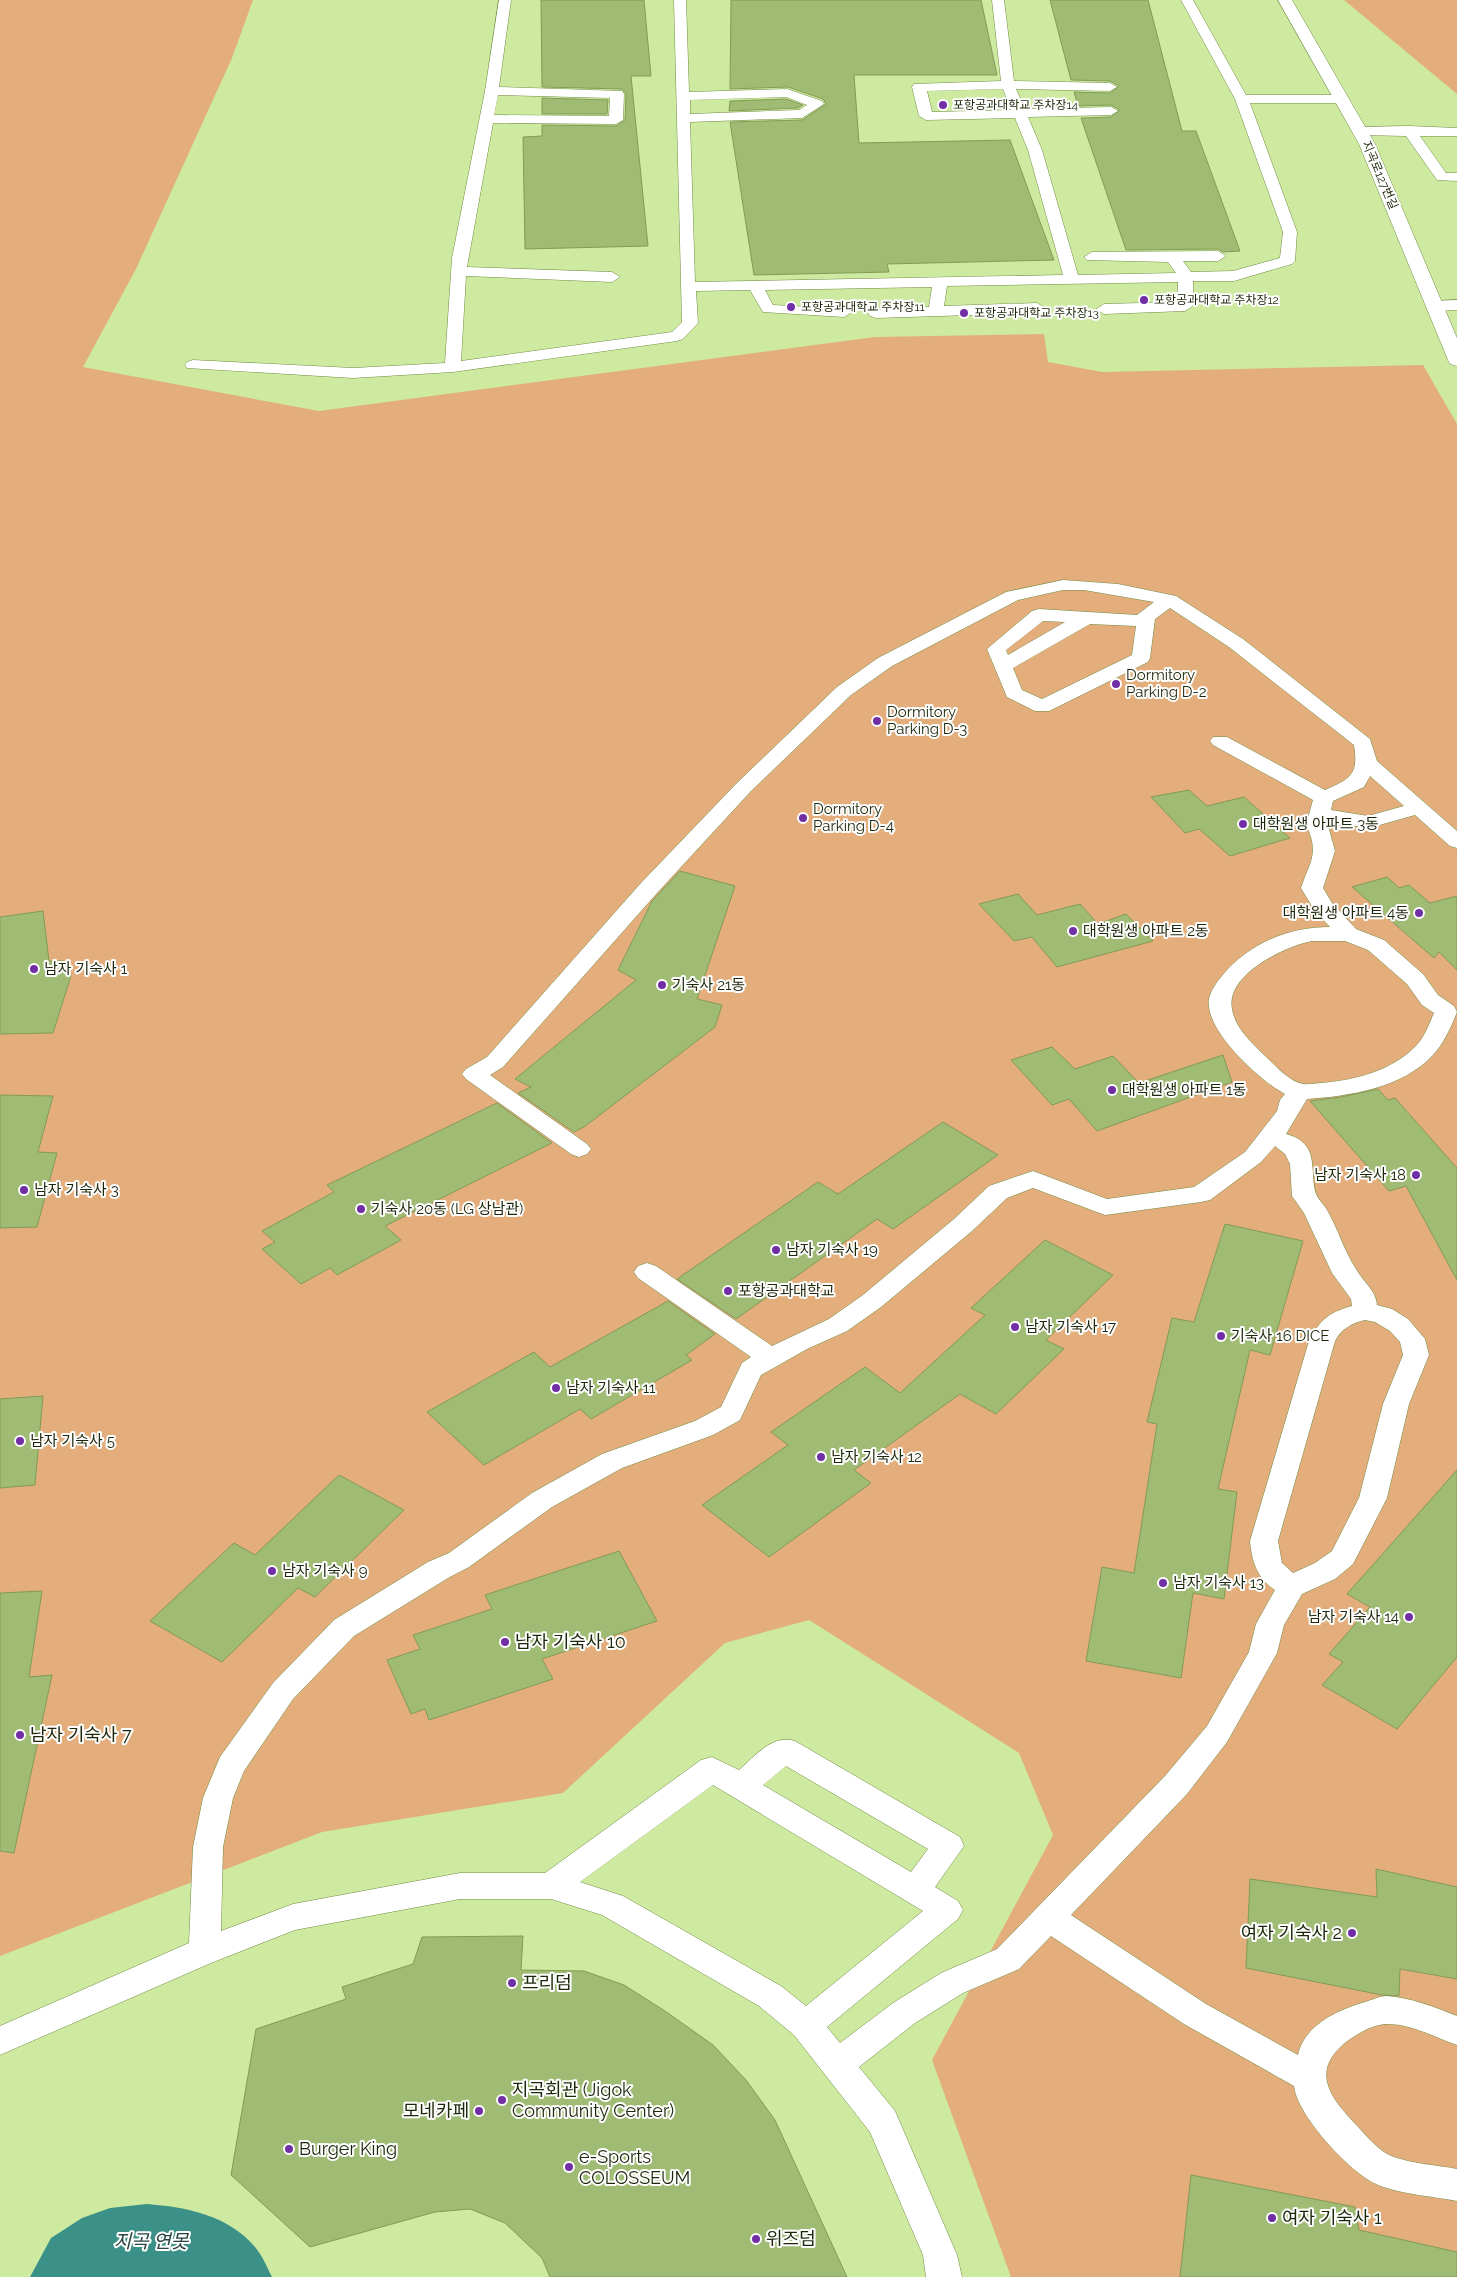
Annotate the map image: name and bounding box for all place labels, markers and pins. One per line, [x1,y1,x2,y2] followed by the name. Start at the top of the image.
[953,98,1079,112] place label: 포항공과대학교 주차장14
[937,99,949,111] marker: 포항공과대학교 주차장14
[1154,293,1279,307] place label: 포항공과대학교 주차장12
[1138,294,1150,306] marker: 포항공과대학교 주차장12
[801,300,925,314] place label: 포항공과대학교 주차장11
[785,301,797,313] marker: 포항공과대학교 주차장11
[974,306,1099,320] place label: 포항공과대학교 주차장13
[958,307,970,319] marker: 포항공과대학교 주차장13
[1126,666,1207,701] place label: Dormitory Parking D-2
[1110,678,1122,690] marker: Dormitory Parking D-2
[887,703,967,738] place label: Dormitory Parking D-3
[871,715,883,727] marker: Dormitory Parking D-3
[813,800,894,835] place label: Dormitory Parking D-4
[797,812,809,824] marker: Dormitory Parking D-4
[1253,815,1379,833] place label: 대학원생 아파트 3동
[1237,818,1249,830] marker: 대학원생 아파트 3동
[1283,904,1409,922] place label: 대학원생 아파트 4동
[1413,907,1425,919] marker: 대학원생 아파트 4동
[1083,922,1209,940] place label: 대학원생 아파트 2동
[1067,925,1079,937] marker: 대학원생 아파트 2동
[44,960,128,978] place label: 남자 기숙사 1
[28,963,40,975] marker: 남자 기숙사 1
[672,976,745,994] place label: 기숙사 21동
[656,979,668,991] marker: 기숙사 21동
[1122,1081,1246,1099] place label: 대학원생 아파트 1동
[1106,1084,1118,1096] marker: 대학원생 아파트 1동
[1314,1166,1406,1184] place label: 남자 기숙사 18
[1410,1169,1422,1181] marker: 남자 기숙사 18
[34,1181,119,1199] place label: 남자 기숙사 3
[18,1184,30,1196] marker: 남자 기숙사 3
[371,1200,523,1218] place label: 기숙사 20동 (LG 상남관)
[355,1203,367,1215] marker: 기숙사 20동 (LG 상남관)
[786,1241,878,1259] place label: 남자 기숙사 19
[770,1244,782,1256] marker: 남자 기숙사 19
[738,1282,835,1300] place label: 포항공과대학교
[722,1285,734,1297] marker: 포항공과대학교
[1025,1318,1116,1336] place label: 남자 기숙사 17
[1009,1321,1021,1333] marker: 남자 기숙사 17
[1231,1327,1329,1345] place label: 기숙사 16 DICE
[1215,1330,1227,1342] marker: 기숙사 16 DICE
[566,1379,656,1397] place label: 남자 기숙사 11
[550,1382,562,1394] marker: 남자 기숙사 11
[30,1432,115,1450] place label: 남자 기숙사 5
[14,1435,26,1447] marker: 남자 기숙사 5
[831,1448,922,1466] place label: 남자 기숙사 12
[815,1451,827,1463] marker: 남자 기숙사 12
[282,1562,368,1580] place label: 남자 기숙사 9
[266,1565,278,1577] marker: 남자 기숙사 9
[1173,1574,1264,1592] place label: 남자 기숙사 13
[1157,1577,1169,1589] marker: 남자 기숙사 13
[1308,1608,1399,1626] place label: 남자 기숙사 14
[1403,1611,1415,1623] marker: 남자 기숙사 14
[515,1631,626,1652] place label: 남자 기숙사 10
[499,1636,511,1648] marker: 남자 기숙사 10
[30,1724,132,1745] place label: 남자 기숙사 7
[14,1729,26,1741] marker: 남자 기숙사 7
[1241,1922,1342,1943] place label: 여자 기숙사 2
[1346,1927,1358,1939] marker: 여자 기숙사 2
[522,1972,572,1993] place label: 프리덤
[506,1977,518,1989] marker: 프리덤
[512,2079,674,2121] place label: 지곡회관 (Jigok Community Center)
[496,2094,508,2106] marker: 지곡회관 (Jigok Community Center)
[403,2100,469,2121] place label: 모네카페
[473,2105,485,2117] marker: 모네카페
[299,2138,397,2159] place label: Burger King
[283,2143,295,2155] marker: Burger King
[579,2146,690,2188] place label: e-Sports COLOSSEUM
[563,2161,575,2173] marker: e-Sports COLOSSEUM
[1282,2207,1382,2228] place label: 여자 기숙사 1
[1266,2212,1278,2224] marker: 여자 기숙사 1
[766,2228,816,2249] place label: 위즈덤
[750,2233,762,2245] marker: 위즈덤

